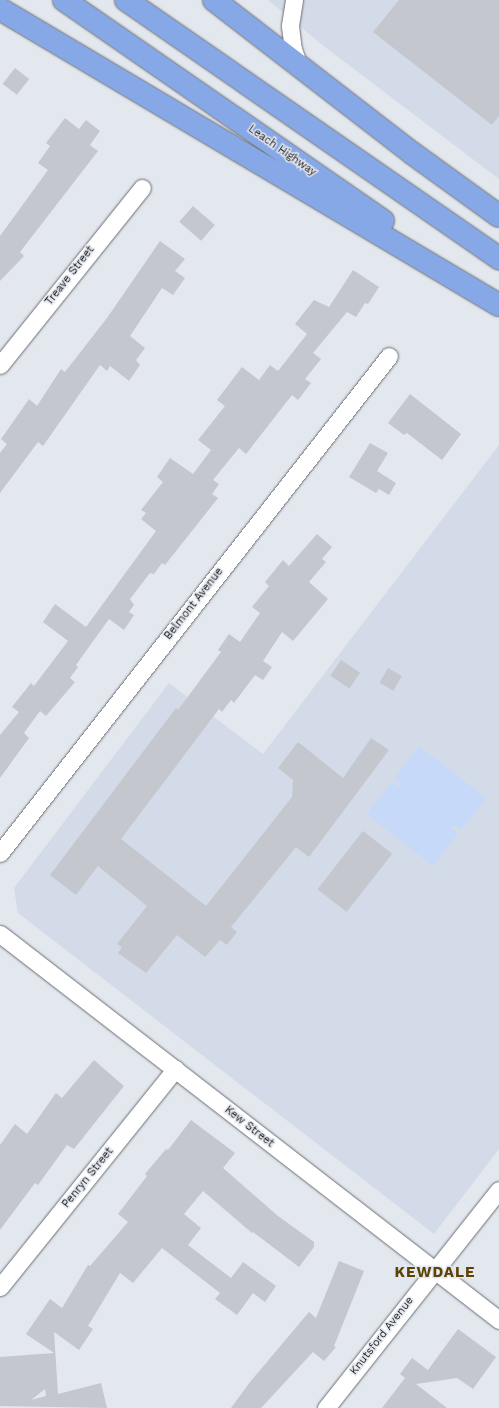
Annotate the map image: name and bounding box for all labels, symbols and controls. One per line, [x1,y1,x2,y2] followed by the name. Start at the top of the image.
[245,123,319,179] street label: Leach Highway
[43,244,97,308] street label: Treave Street
[162,565,226,643] street label: Belmont Avenue
[222,1104,276,1150] street label: Kew Street
[60,1145,116,1211] street label: Penryn Street
[395,1264,475,1282] district label: KEWDALE
[347,1294,417,1378] street label: Knutsford Avenue

